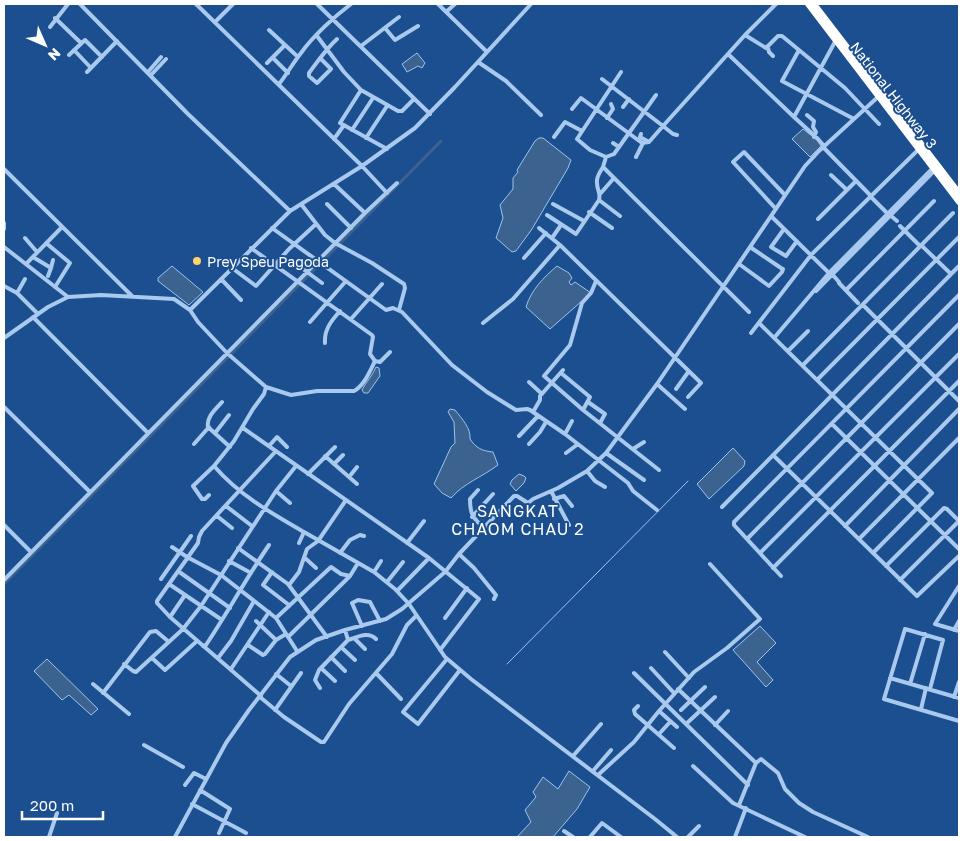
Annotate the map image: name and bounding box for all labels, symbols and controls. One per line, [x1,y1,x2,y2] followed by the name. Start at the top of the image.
[20,20,70,70] north arrow
[847,38,941,152] street label: National Highway 3
[45,45,64,64] text: N
[207,253,329,270] place label: Prey Speu Pagoda
[191,255,203,267] marker: Prey Speu Pagoda
[451,501,585,539] district label: SANGKAT CHAOM CHAU 2
[22,788,104,820] scale bar
[30,796,74,814] text: 200 m

